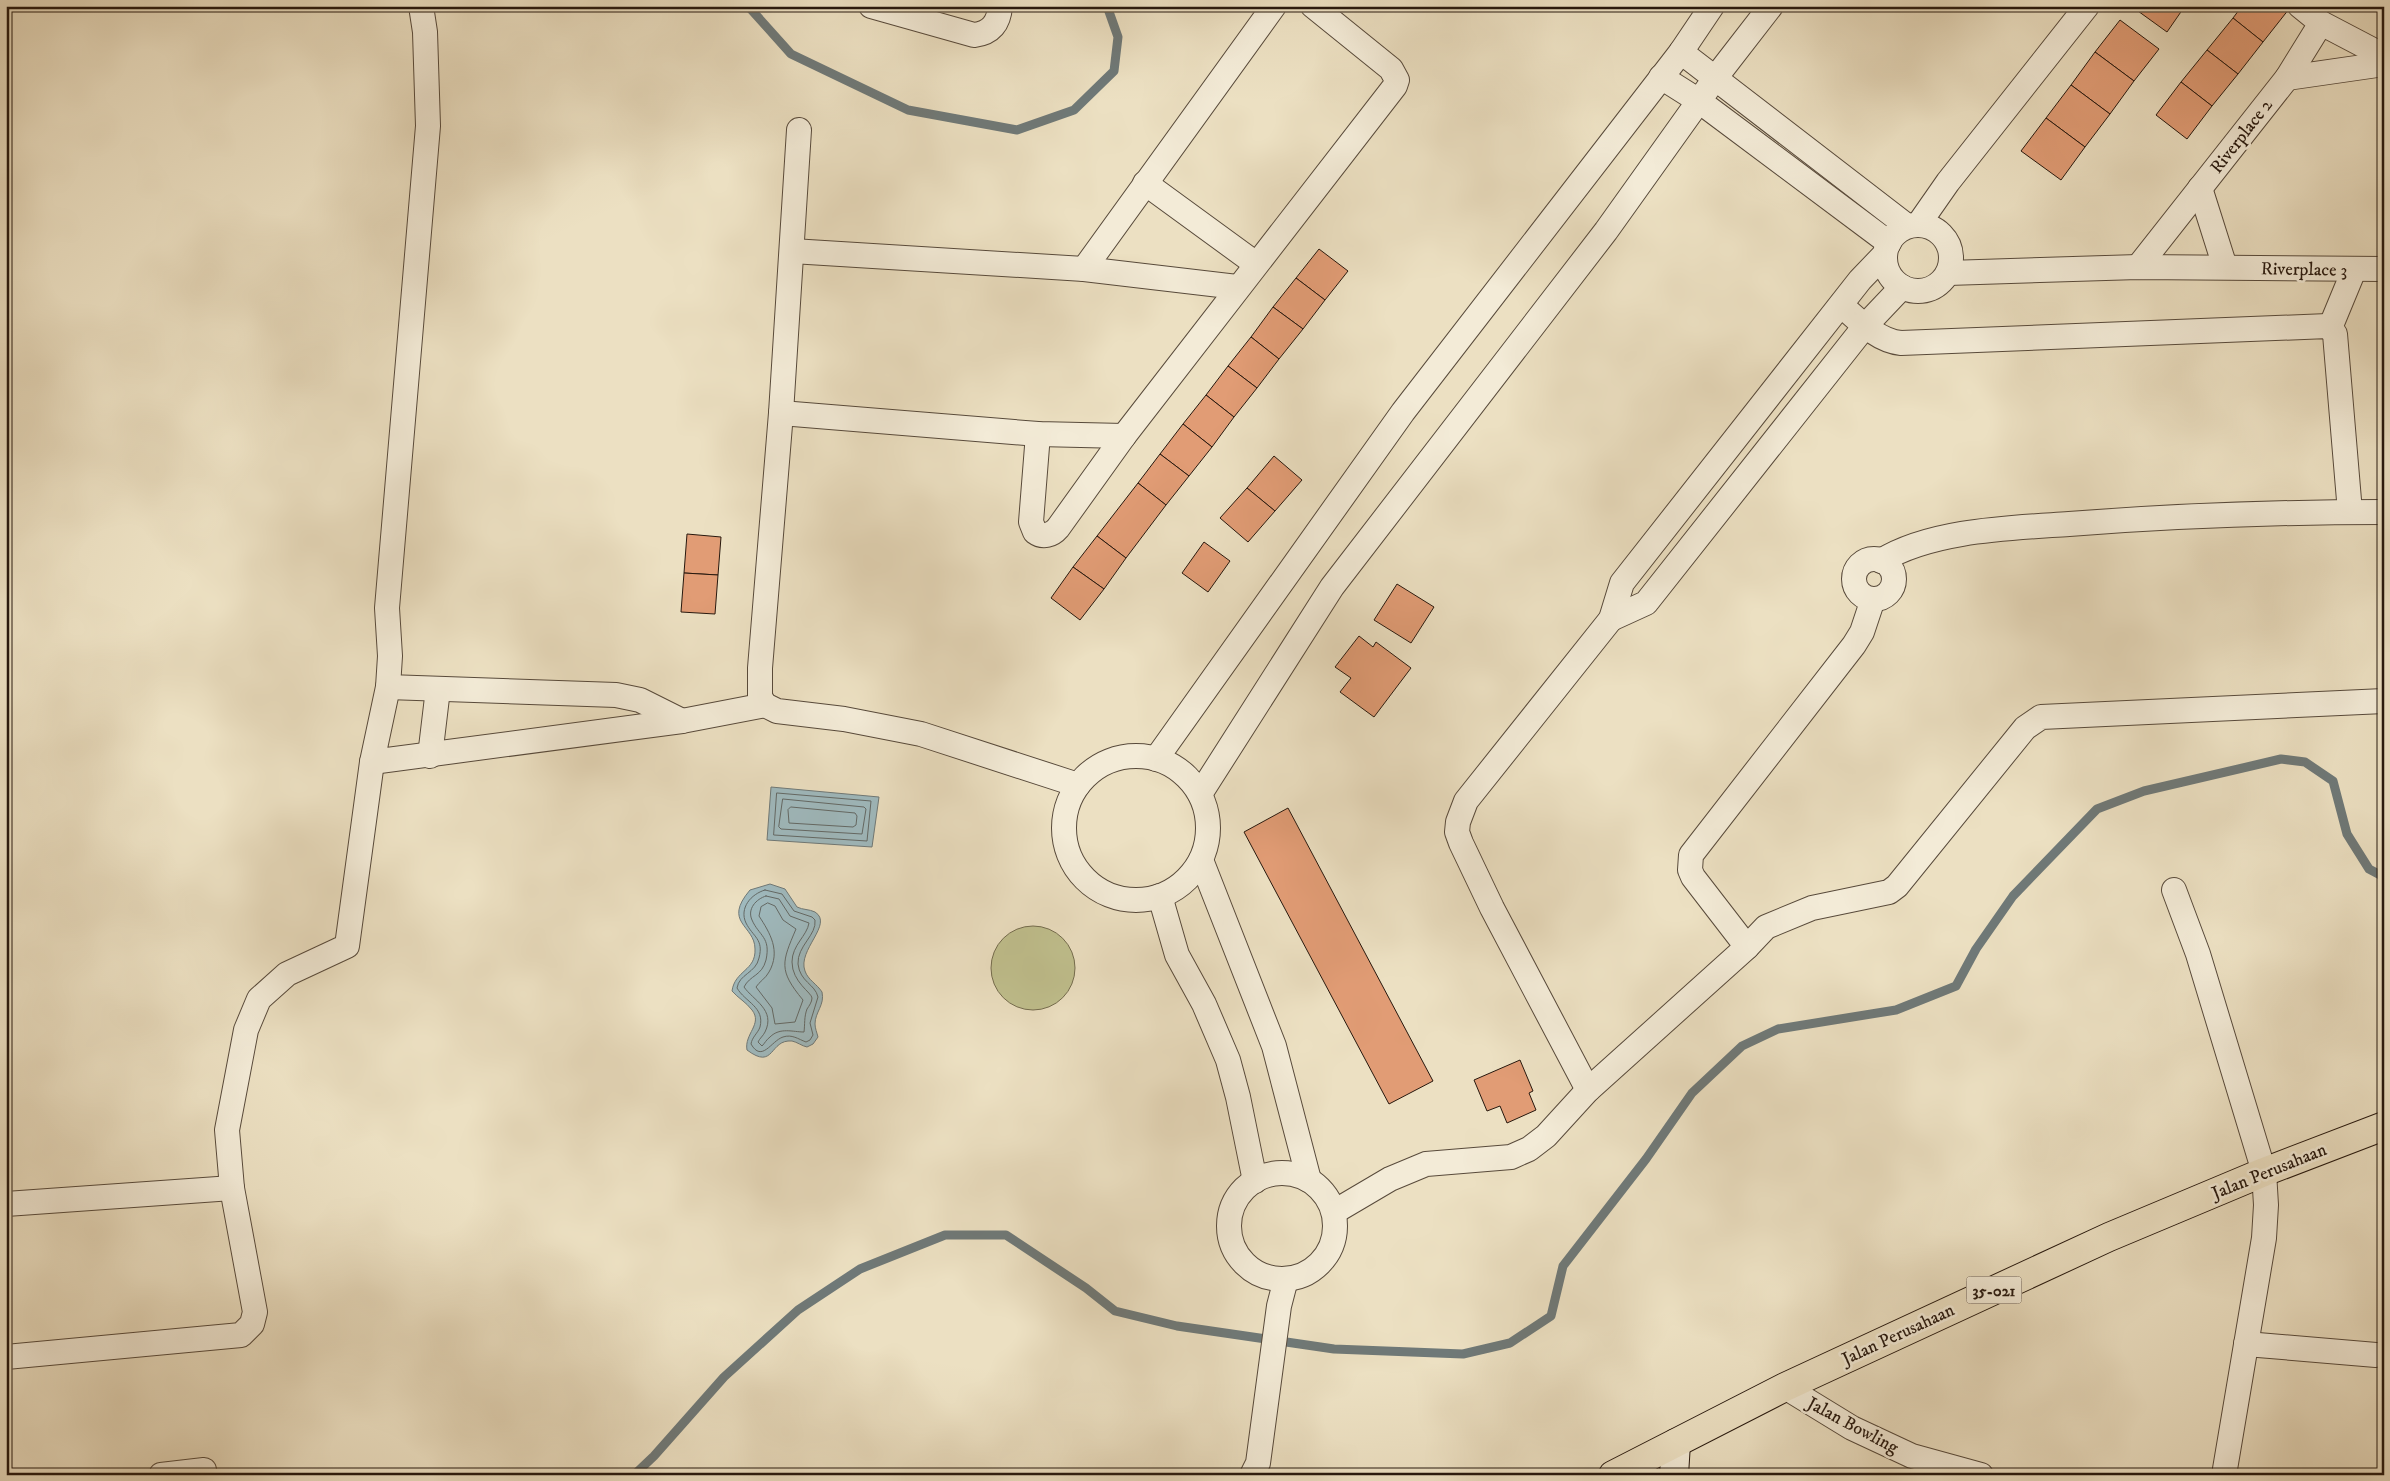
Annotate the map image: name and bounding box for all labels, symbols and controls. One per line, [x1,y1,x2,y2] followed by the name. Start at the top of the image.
[2206,95,2278,178] street label: Riverplace 2
[2261,258,2347,282] street label: Riverplace 3
[2207,1139,2330,1206] street label: Jalan Perusahaan
[1966,1276,2022,1304] road number: 35-021
[1837,1299,1959,1371] street label: Jalan Perusahaan
[1801,1392,1902,1459] street label: Jalan Bowling

